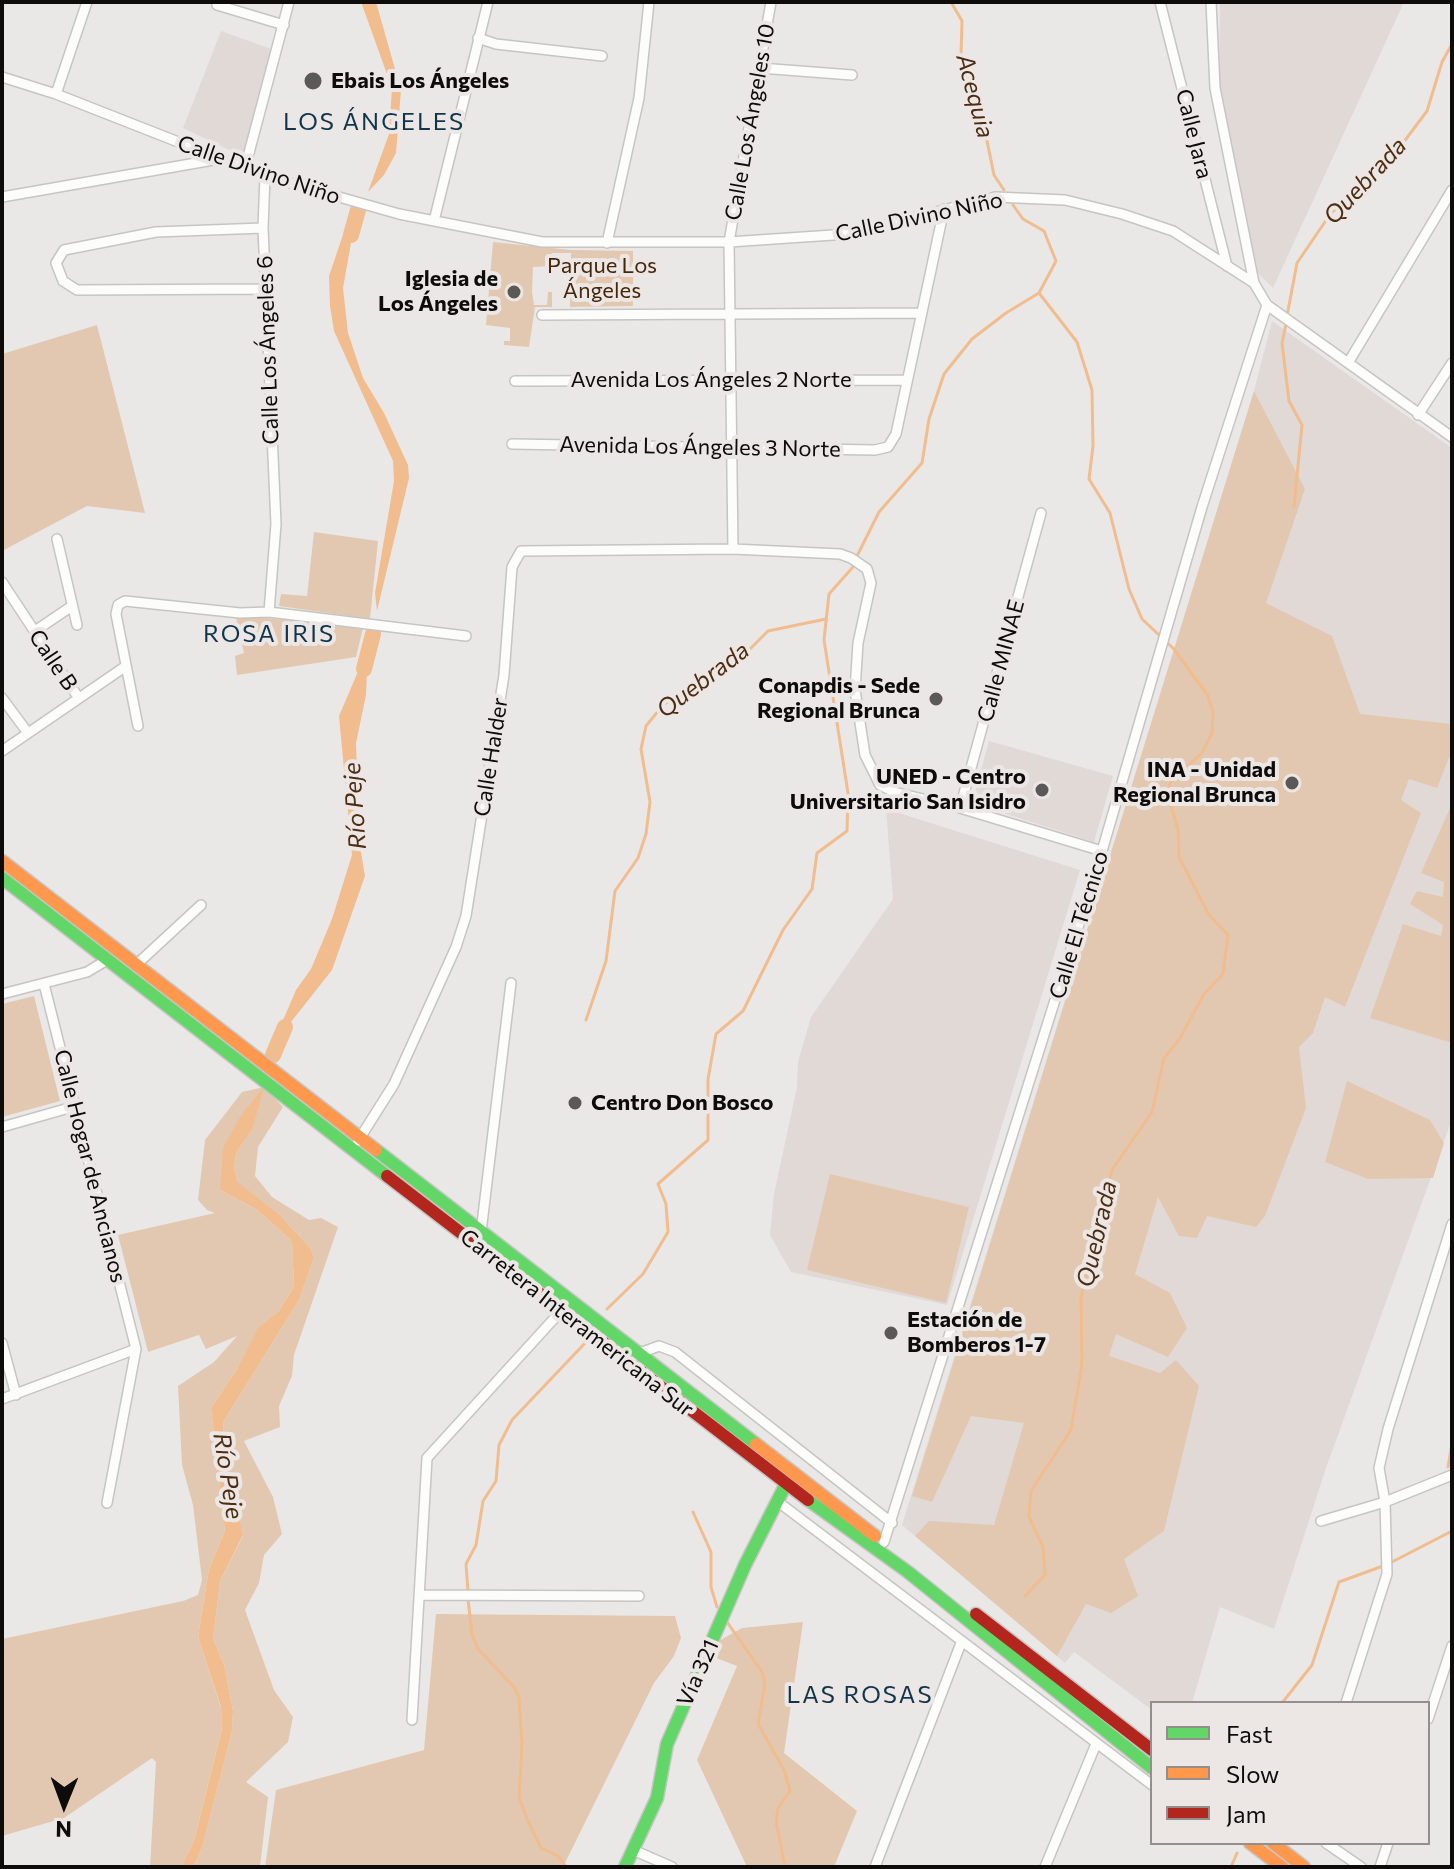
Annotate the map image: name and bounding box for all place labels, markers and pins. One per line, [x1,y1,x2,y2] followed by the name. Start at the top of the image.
[331,68,509,94] place label: Ebais Los Ángeles
[302,70,324,92] marker: Ebais Los Ángeles
[378,266,498,318] place label: Iglesia de Los Ángeles
[505,283,523,301] marker: Iglesia de Los Ángeles
[757,673,920,724] place label: Conapdis - Sede Regional Brunca
[927,690,945,708] marker: Conapdis - Sede Regional Brunca
[1113,757,1276,808] place label: INA - Unidad Regional Brunca
[790,764,1026,816] place label: UNED - Centro Universitario San Isidro
[1283,774,1301,792] marker: INA - Unidad Regional Brunca
[1033,781,1051,799] marker: UNED - Centro Universitario San Isidro
[591,1090,774,1116] place label: Centro Don Bosco
[566,1094,584,1112] marker: Centro Don Bosco
[907,1307,1046,1358] place label: Estación de Bomberos 1-7
[882,1324,900,1342] marker: Estación de Bomberos 1-7

